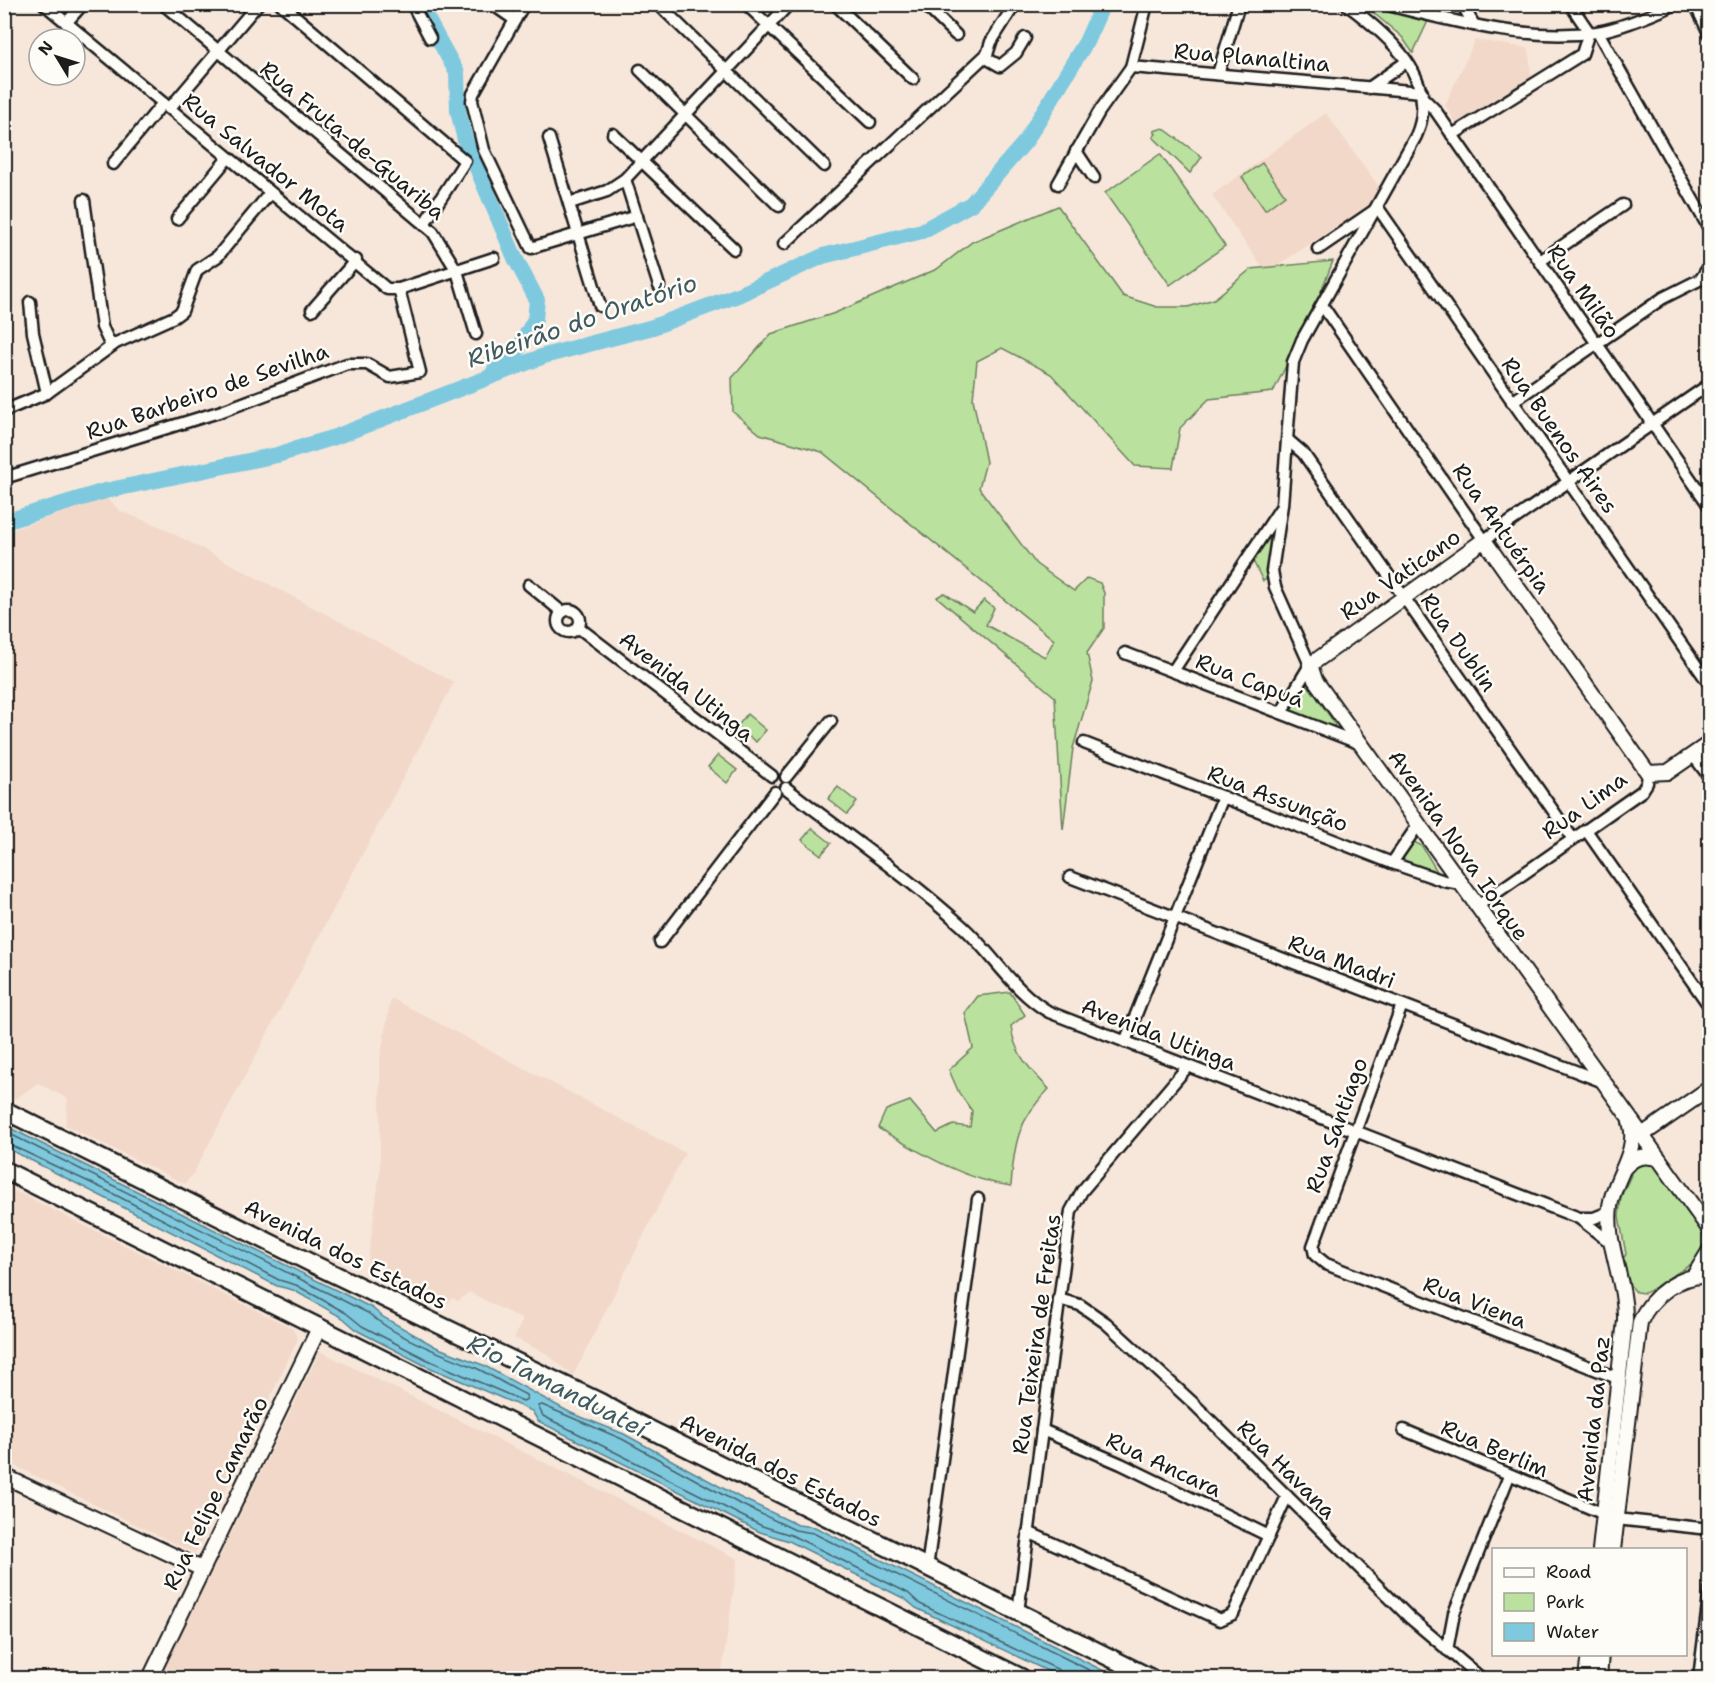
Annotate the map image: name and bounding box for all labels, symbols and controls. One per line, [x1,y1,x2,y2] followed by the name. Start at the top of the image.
[27,27,87,87] north arrow
[1173,36,1332,79] street label: Rua Planaltina
[33,37,58,60] text: N
[254,54,452,227] street label: Rua Fruta-de-Guariba
[176,86,355,239] street label: Rua Salvador Mota
[1540,238,1627,344] street label: Rua Milão
[463,267,701,375] water label: Ribeirão do Oratório
[82,336,332,447] street label: Rua Barbeiro de Sevilha
[1495,351,1624,519] street label: Rua Buenos Aires
[1446,457,1557,599] street label: Rua Antuérpia
[1334,522,1466,627] street label: Rua Vaticano
[1414,587,1503,697] street label: Rua Dublin
[613,625,760,748] street label: Avenida Utinga
[1192,647,1308,715] street label: Rua Capuá
[1382,744,1536,947] street label: Avenida Nova Iorque
[1203,758,1352,839] street label: Rua Assunção
[1536,765,1633,846] street label: Rua Lima
[1284,928,1400,995] street label: Rua Madri
[1077,992,1241,1077] street label: Avenida Utinga
[1299,1053,1374,1197] street label: Rua Santiago
[239,1193,452,1316] street label: Avenida dos Estados
[1005,1212,1068,1456] street label: Rua Teixeira de Freitas
[1419,1269,1531,1336] street label: Rua Viena
[462,1327,654,1446] water label: Rio Tamanduateí
[1570,1334,1617,1504] street label: Avenida da Paz
[156,1392,275,1595] street label: Rua Felipe Camarão
[675,1407,887,1534] street label: Avenida dos Estados
[1231,1413,1343,1525] street label: Rua Havana
[1437,1413,1553,1484] street label: Rua Berlim
[1101,1425,1226,1504] street label: Rua Ancara
[1492,1548,1687,1656] legend
[1546,1560,1591,1584] text: Road
[1546,1590,1585,1614] text: Park
[1546,1620,1599,1644] text: Water

